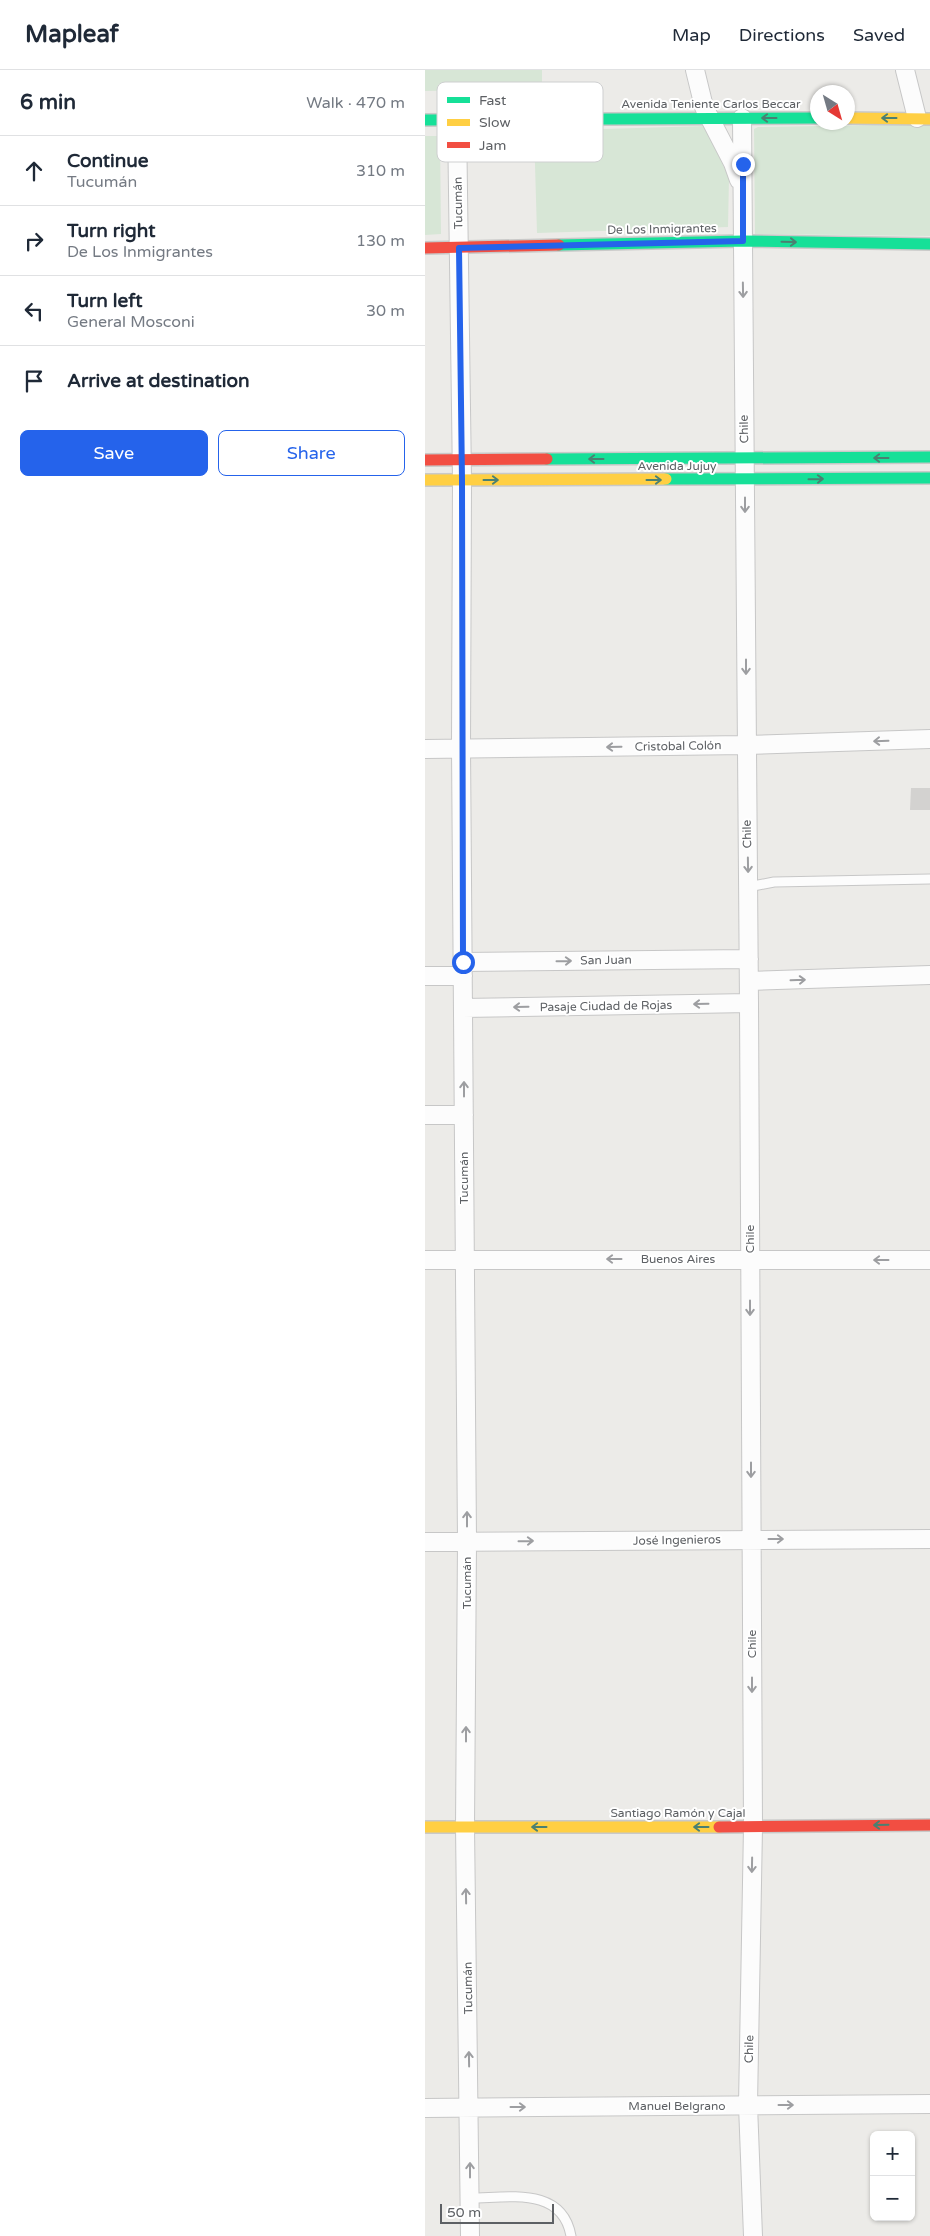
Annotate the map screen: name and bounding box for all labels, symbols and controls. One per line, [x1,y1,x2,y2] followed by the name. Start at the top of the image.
[25,20,119,49] text: Mapleaf
[672,24,711,46] text: Map
[739,24,825,46] text: Directions
[853,24,905,46] text: Saved
[437,82,603,162] legend
[810,85,855,130] north arrow
[20,90,76,115] text: 6 min
[479,92,507,109] text: Fast
[306,93,405,113] text: Walk · 470 m
[621,97,801,111] street label: Avenida Teniente Carlos Beccar
[761,113,778,123] one-way arrow
[881,113,898,123] one-way arrow
[479,114,511,131] text: Slow
[479,137,506,154] text: Jam
[67,150,149,172] text: Continue
[732,153,755,176] route end
[20,157,48,185] icon: ahead
[356,161,405,181] text: 310 m
[67,172,137,192] text: Tucumán
[451,177,465,229] street label: Tucumán
[67,220,155,242] text: Turn right
[607,221,717,237] street label: De Los Inmigrantes
[20,227,48,255] icon: right
[356,231,405,251] text: 130 m
[780,237,796,247] one-way arrow
[67,242,213,262] text: De Los Inmigrantes
[738,282,748,298] one-way arrow
[67,290,143,312] text: Turn left
[20,297,48,325] icon: left
[366,301,405,321] text: 30 m
[67,312,195,332] text: General Mosconi
[20,367,48,395] icon: arrive
[67,370,250,392] text: Arrive at destination
[737,414,751,443] street label: Chile
[20,430,208,476] button: Save
[218,430,405,476] button: Share
[874,453,890,462] one-way arrow
[589,454,605,464] one-way arrow
[637,459,717,473] street label: Avenida Jujuy
[808,474,824,484] one-way arrow
[482,475,499,485] one-way arrow
[645,475,661,485] one-way arrow
[740,496,750,513] one-way arrow
[741,659,751,675] one-way arrow
[874,736,890,745] one-way arrow
[634,738,722,754] street label: Cristobal Colón
[606,742,622,751] one-way arrow
[740,819,754,848] street label: Chile
[743,856,753,873] one-way arrow
[452,951,475,974] route start
[580,953,632,967] street label: San Juan
[556,956,572,966] one-way arrow
[789,975,805,984] one-way arrow
[540,998,673,1014] street label: Pasaje Ciudad de Rojas
[693,999,709,1009] one-way arrow
[513,1003,529,1012] one-way arrow
[459,1081,469,1097] one-way arrow
[457,1152,471,1204] street label: Tucumán
[743,1225,757,1253] street label: Chile
[641,1252,716,1266] street label: Buenos Aires
[606,1254,622,1264] one-way arrow
[874,1255,890,1265] one-way arrow
[745,1299,755,1315] one-way arrow
[746,1462,756,1478] one-way arrow
[462,1511,472,1527] one-way arrow
[633,1532,721,1548] street label: José Ingenieros
[768,1534,784,1544] one-way arrow
[518,1536,534,1546] one-way arrow
[460,1557,474,1609] street label: Tucumán
[745,1630,759,1658] street label: Chile
[747,1676,757,1693] one-way arrow
[461,1726,471,1742] one-way arrow
[610,1806,746,1820] street label: Santiago Ramón y Cajal
[874,1820,890,1830] one-way arrow
[531,1822,548,1832] one-way arrow
[694,1822,710,1832] one-way arrow
[747,1856,757,1873] one-way arrow
[462,1888,471,1904] one-way arrow
[461,1962,475,2014] street label: Tucumán
[742,2034,756,2063] street label: Chile
[464,2051,474,2067] one-way arrow
[628,2099,726,2113] street label: Manuel Belgrano
[777,2100,793,2110] one-way arrow
[510,2102,526,2112] one-way arrow
[870,2131,915,2221] map controls
[870,2131,915,2176] button: +
[465,2162,475,2178] one-way arrow
[870,2176,915,2221] button: −
[440,2201,554,2224] scale bar
[447,2204,481,2221] text: 50 m

